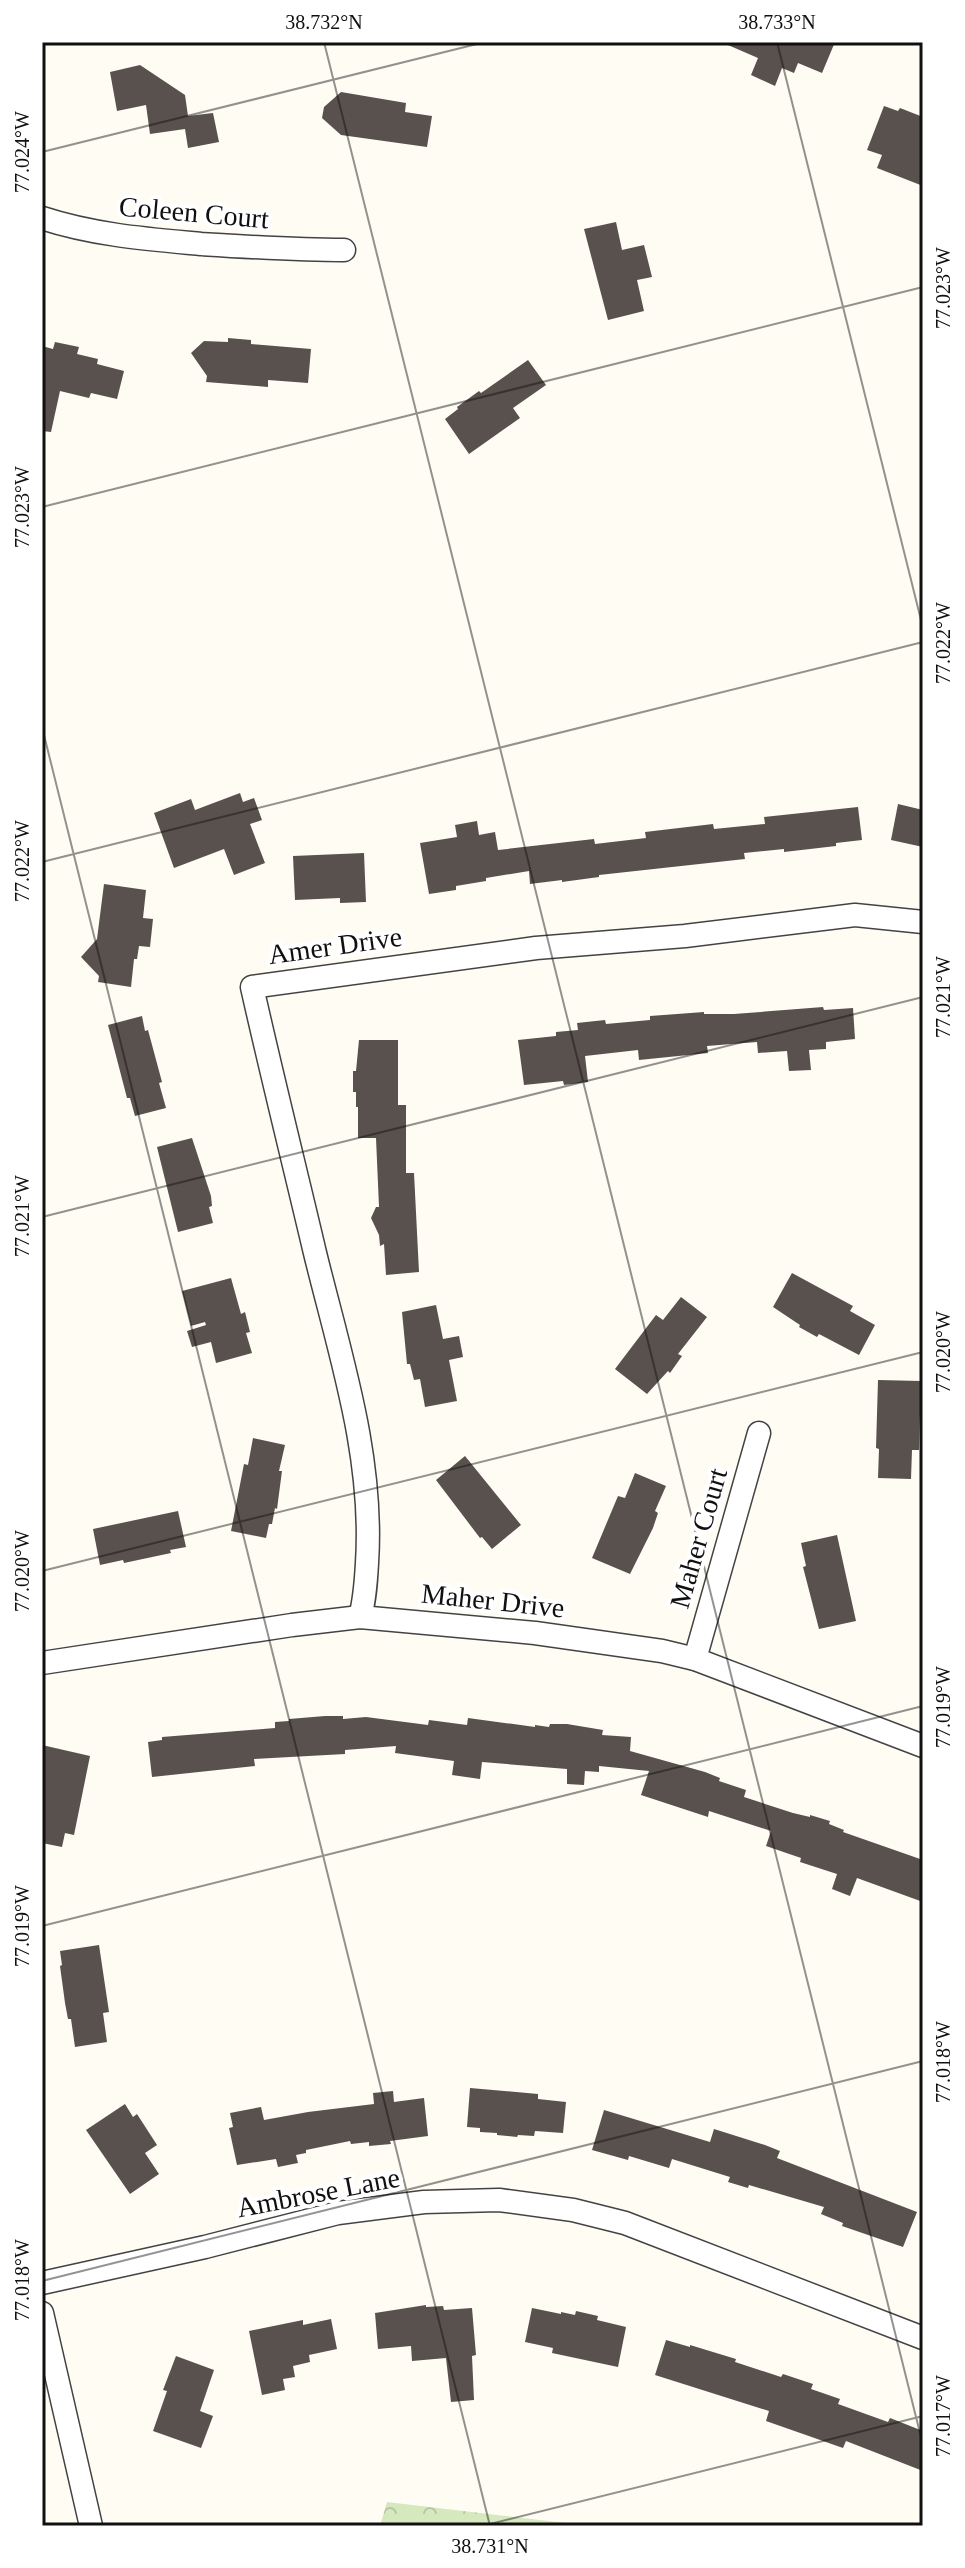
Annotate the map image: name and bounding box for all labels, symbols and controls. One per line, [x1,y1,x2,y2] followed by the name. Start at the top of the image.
[285,11,363,33] text: 38.732°N
[738,11,816,33] text: 38.733°N
[11,111,33,193] text: 77.024°W
[118,191,270,234] street label: Coleen Court
[932,247,954,329] text: 77.023°W
[11,466,33,548] text: 77.023°W
[932,602,954,684] text: 77.022°W
[11,820,33,902] text: 77.022°W
[266,921,404,970] street label: Amer Drive
[932,956,954,1038] text: 77.021°W
[11,1175,33,1257] text: 77.021°W
[932,1311,954,1393] text: 77.020°W
[664,1465,733,1612] street label: Maher Court
[11,1530,33,1612] text: 77.020°W
[420,1578,566,1623] street label: Maher Drive
[932,1666,954,1748] text: 77.019°W
[11,1885,33,1967] text: 77.019°W
[932,2021,954,2103] text: 77.018°W
[234,2161,402,2224] street label: Ambrose Lane
[11,2239,33,2321] text: 77.018°W
[932,2375,954,2457] text: 77.017°W
[451,2535,529,2557] text: 38.731°N

